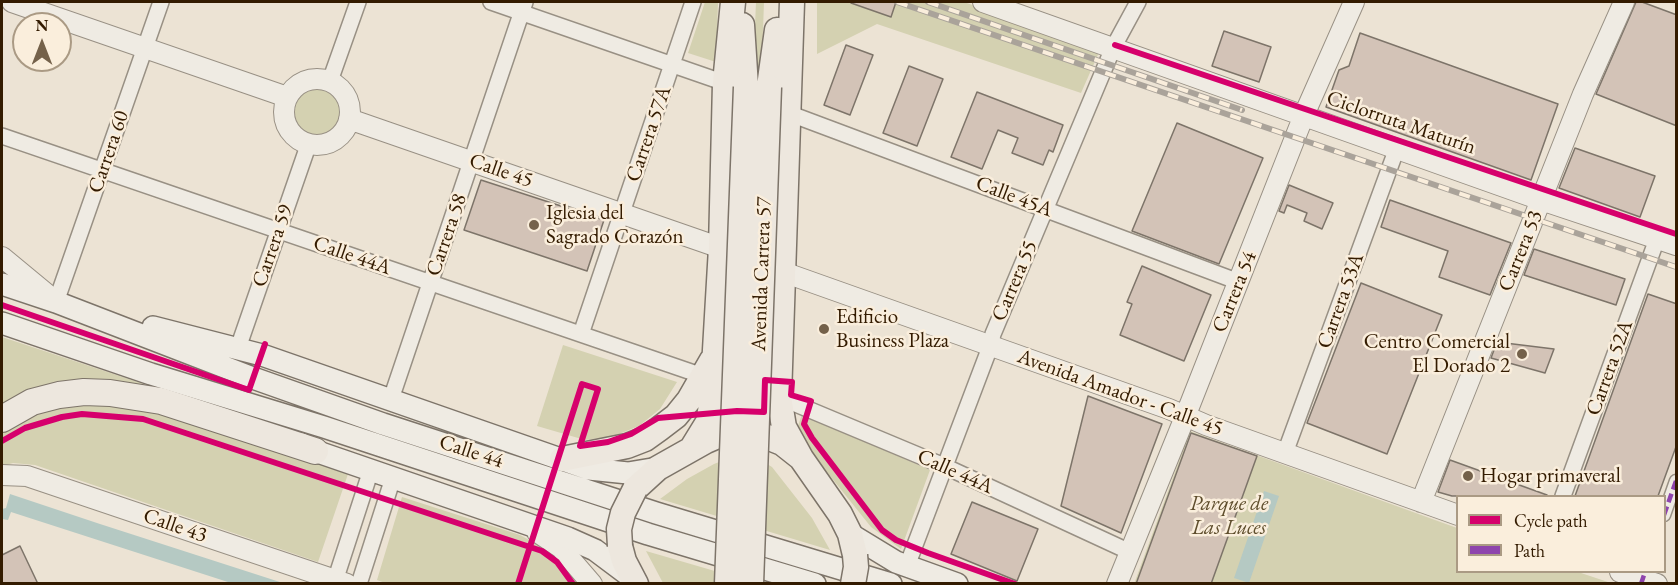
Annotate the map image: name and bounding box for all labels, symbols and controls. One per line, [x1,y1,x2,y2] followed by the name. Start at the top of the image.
[12,12,72,72] north arrow
[36,15,48,36] text: N
[621,83,677,185] street label: Carrera 57A
[1323,86,1479,160] street label: Ciclorruta Maturín
[83,108,135,196] street label: Carrera 60
[466,148,536,194] street label: Calle 45
[972,171,1056,223] street label: Calle 45A
[421,191,473,279] street label: Carrera 58
[747,196,777,352] street label: Avenida Carrera 57
[546,200,684,250] place label: Iglesia del Sagrado Corazón
[247,202,299,290] street label: Carrera 59
[1493,207,1549,295] street label: Carrera 53
[527,218,541,232] marker: Iglesia del Sagrado Corazón
[310,231,394,281] street label: Calle 44A
[987,237,1043,325] street label: Carrera 55
[1207,248,1263,336] street label: Carrera 54
[1312,250,1370,352] street label: Carrera 53A
[836,304,949,354] place label: Edificio Business Plaza
[1581,317,1639,419] street label: Carrera 52A
[817,322,831,336] marker: Edificio Business Plaza
[1364,329,1510,379] place label: Centro Comercial El Dorado 2
[1014,344,1226,442] street label: Avenida Amador - Calle 45
[1515,347,1529,361] marker: Centro Comercial El Dorado 2
[436,430,506,474] street label: Calle 44
[913,444,997,500] street label: Calle 44A
[1480,463,1621,489] place label: Hogar primaveral
[1461,469,1475,483] marker: Hogar primaveral
[1190,491,1268,541] park label: Parque de Las Luces
[1456,495,1666,573] legend
[140,503,210,549] street label: Calle 43
[1514,509,1588,532] text: Cycle path
[1514,539,1545,562] text: Path

